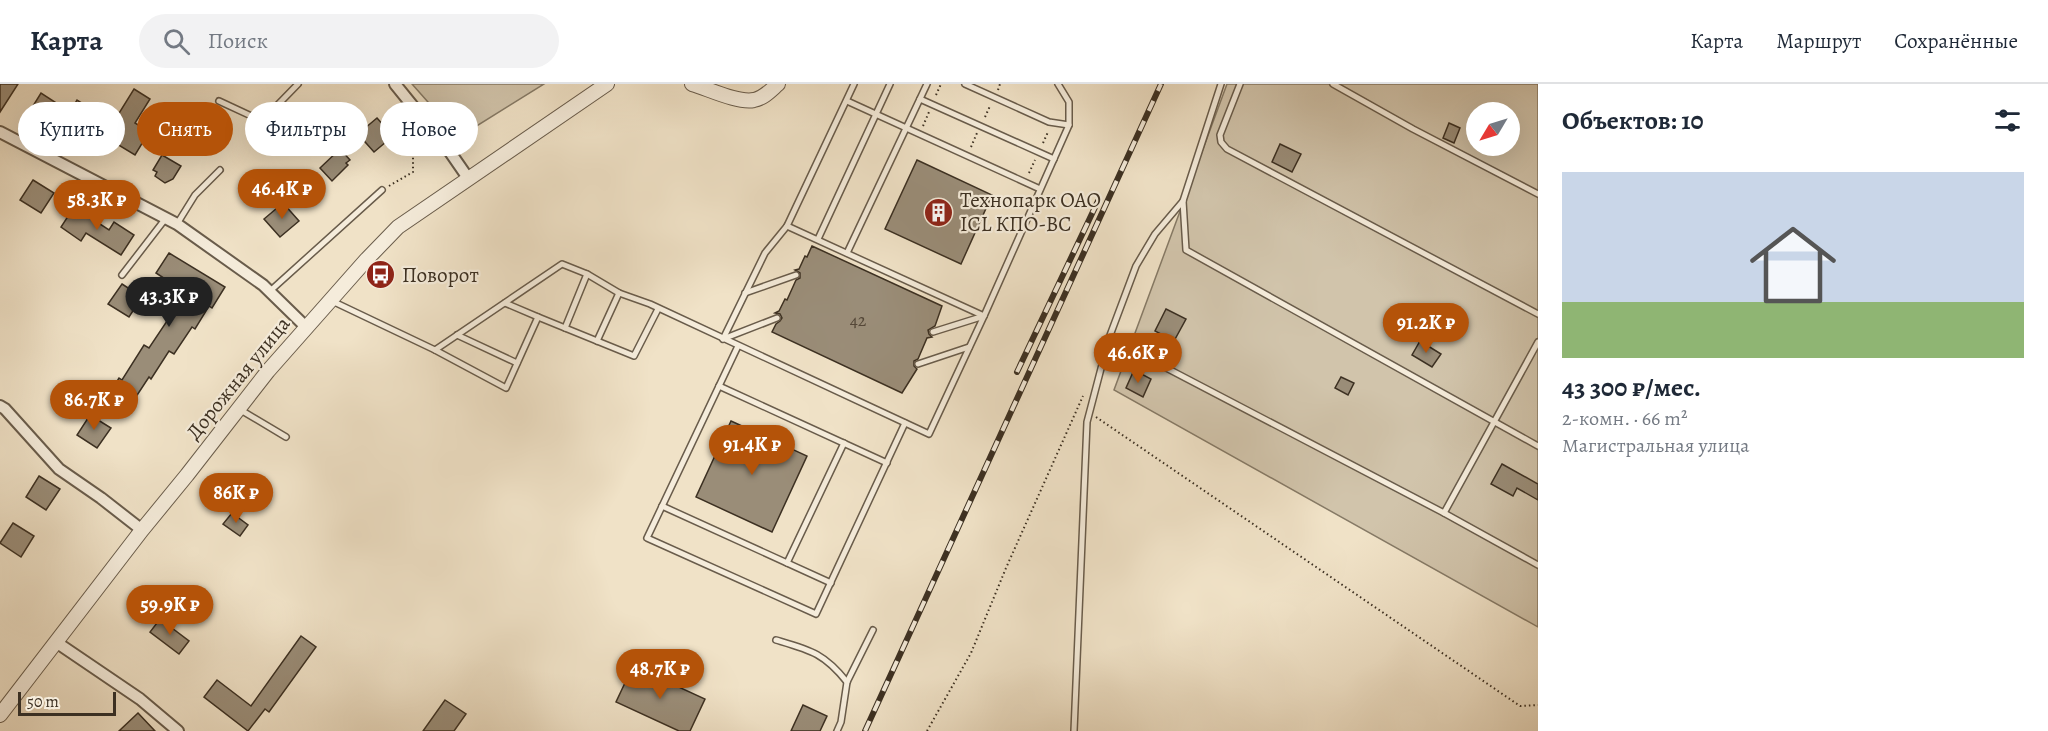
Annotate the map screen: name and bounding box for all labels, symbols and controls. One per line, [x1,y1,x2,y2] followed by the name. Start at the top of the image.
[139,14,559,68] search box
[30,22,103,60] text: Карта
[160,25,193,58] icon: search
[208,26,268,56] text: Поиск
[1690,27,1743,55] text: Карта
[1776,27,1861,55] text: Маршрут
[1894,27,2018,55] text: Сохранённые
[18,102,125,156] chip: Купить
[137,102,233,156] chip: Снять
[245,102,368,156] chip: Фильтры
[380,102,478,156] chip: Новое
[1466,102,1520,156] north arrow
[1466,102,1520,156] map controls
[1562,103,1704,138] text: Объектов: 10
[1991,104,2024,137] icon: filters
[227,169,337,220] pin: 46.4K ₽
[252,175,312,202] text: 46.4K ₽
[42,180,152,231] pin: 58.3K ₽
[67,186,127,213] text: 58.3K ₽
[960,186,1101,238] place label: Технопарк OAO ICL КПО-ВС
[923,196,955,228] building icon: Технопарк OAO ICL КПО-ВС
[1739,211,1847,319] icon: home
[365,259,397,291] bus stop icon: Поворот
[402,261,479,289] place label: Поворот
[114,277,224,328] pin: 43.3K ₽
[140,283,198,310] text: 43.3K ₽
[1371,303,1481,354] pin: 91.2K ₽
[850,308,867,332] house number: 42
[1397,309,1455,336] text: 91.2K ₽
[180,310,297,445] street label: Дорожная улица
[1083,333,1193,384] pin: 46.6K ₽
[1108,339,1168,366] text: 46.6K ₽
[1562,370,1701,405] text: 43 300 ₽/мес.
[39,380,149,431] pin: 86.7K ₽
[64,386,124,413] text: 86.7K ₽
[1562,405,1687,432] text: 2-комн. · 66 m²
[697,425,807,476] pin: 91.4K ₽
[723,431,781,458] text: 91.4K ₽
[1562,432,1750,459] text: Магистральная улица
[194,473,278,524] pin: 86K ₽
[213,479,259,506] text: 86K ₽
[115,585,225,636] pin: 59.9K ₽
[140,591,200,618] text: 59.9K ₽
[605,649,715,700] pin: 48.7K ₽
[630,655,690,682] text: 48.7K ₽
[18,689,116,716] scale bar
[27,691,59,713] text: 50 m

